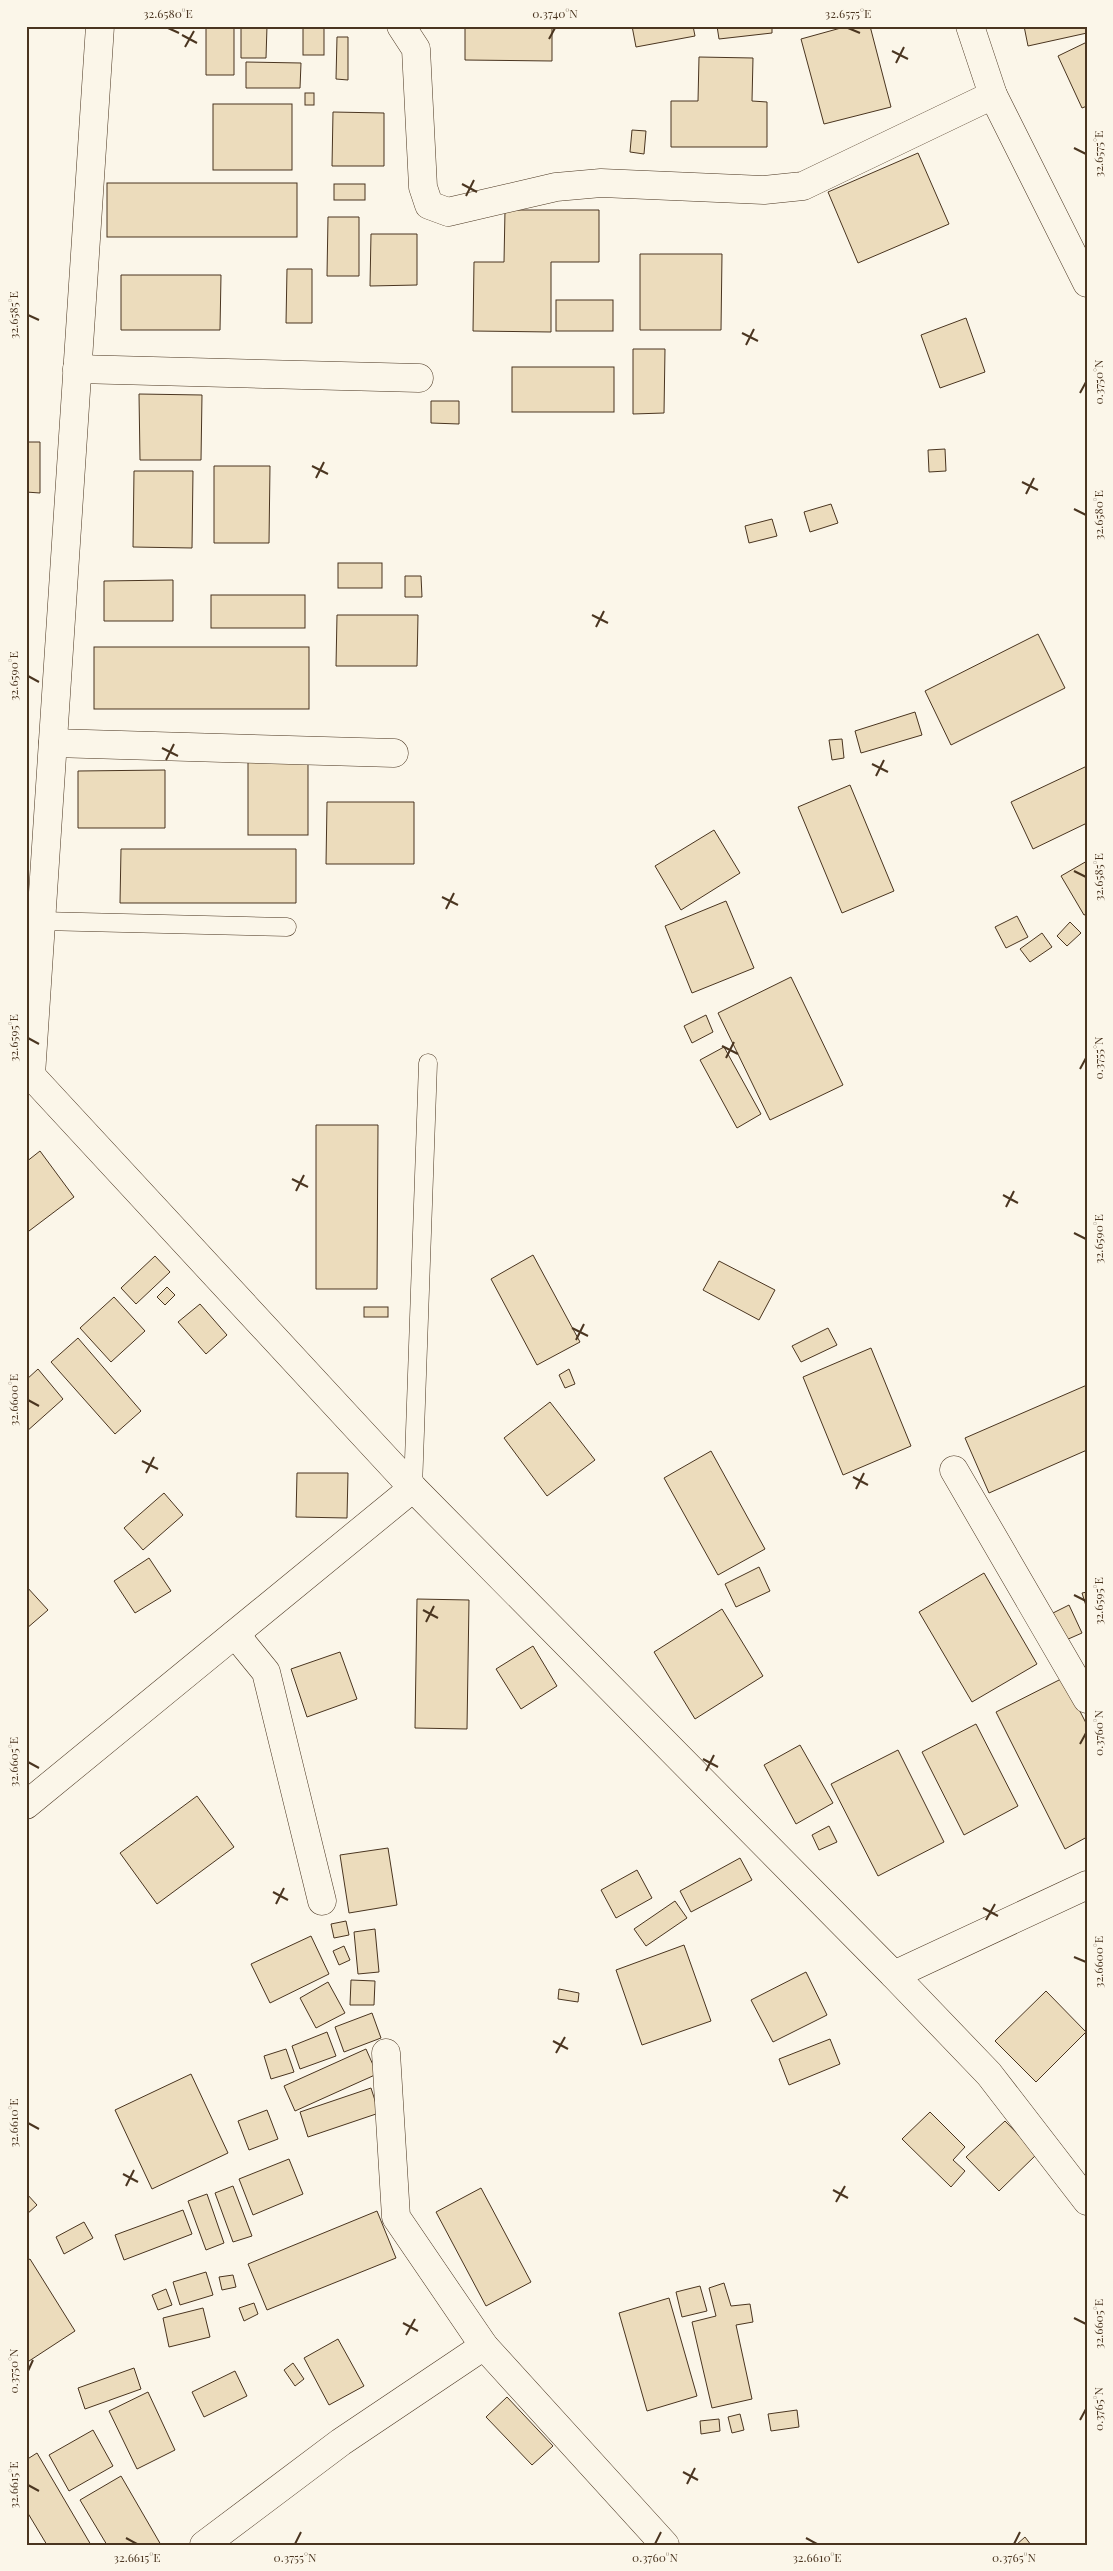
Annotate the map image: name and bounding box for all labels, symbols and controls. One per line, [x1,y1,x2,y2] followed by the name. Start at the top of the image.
[143,5,193,21] text: 32.6580°E
[532,5,578,21] text: 0.3740°N
[825,5,871,21] text: 32.6575°E
[1090,131,1106,177] text: 32.6575°E
[5,291,21,339] text: 32.6585°E
[1090,359,1106,404] text: 0.3750°N
[1090,490,1106,540] text: 32.6580°E
[5,651,21,701] text: 32.6590°E
[1090,853,1106,901] text: 32.6585°E
[5,1014,21,1062] text: 32.6595°E
[1090,1036,1106,1079] text: 0.3755°N
[1090,1214,1106,1264] text: 32.6590°E
[5,1374,21,1426] text: 32.6600°E
[1090,1577,1106,1625] text: 32.6595°E
[1090,1709,1106,1756] text: 0.3760°N
[5,1737,21,1787] text: 32.6605°E
[1090,1936,1106,1988] text: 32.6600°E
[5,2098,21,2148] text: 32.6610°E
[1090,2299,1106,2349] text: 32.6605°E
[5,2348,21,2393] text: 0.3750°N
[1090,2386,1106,2431] text: 0.3765°N
[5,2461,21,2509] text: 32.6615°E
[113,2549,161,2565] text: 32.6615°E
[274,2549,317,2565] text: 0.3755°N
[632,2549,679,2565] text: 0.3760°N
[792,2549,842,2565] text: 32.6610°E
[992,2549,1037,2565] text: 0.3765°N

